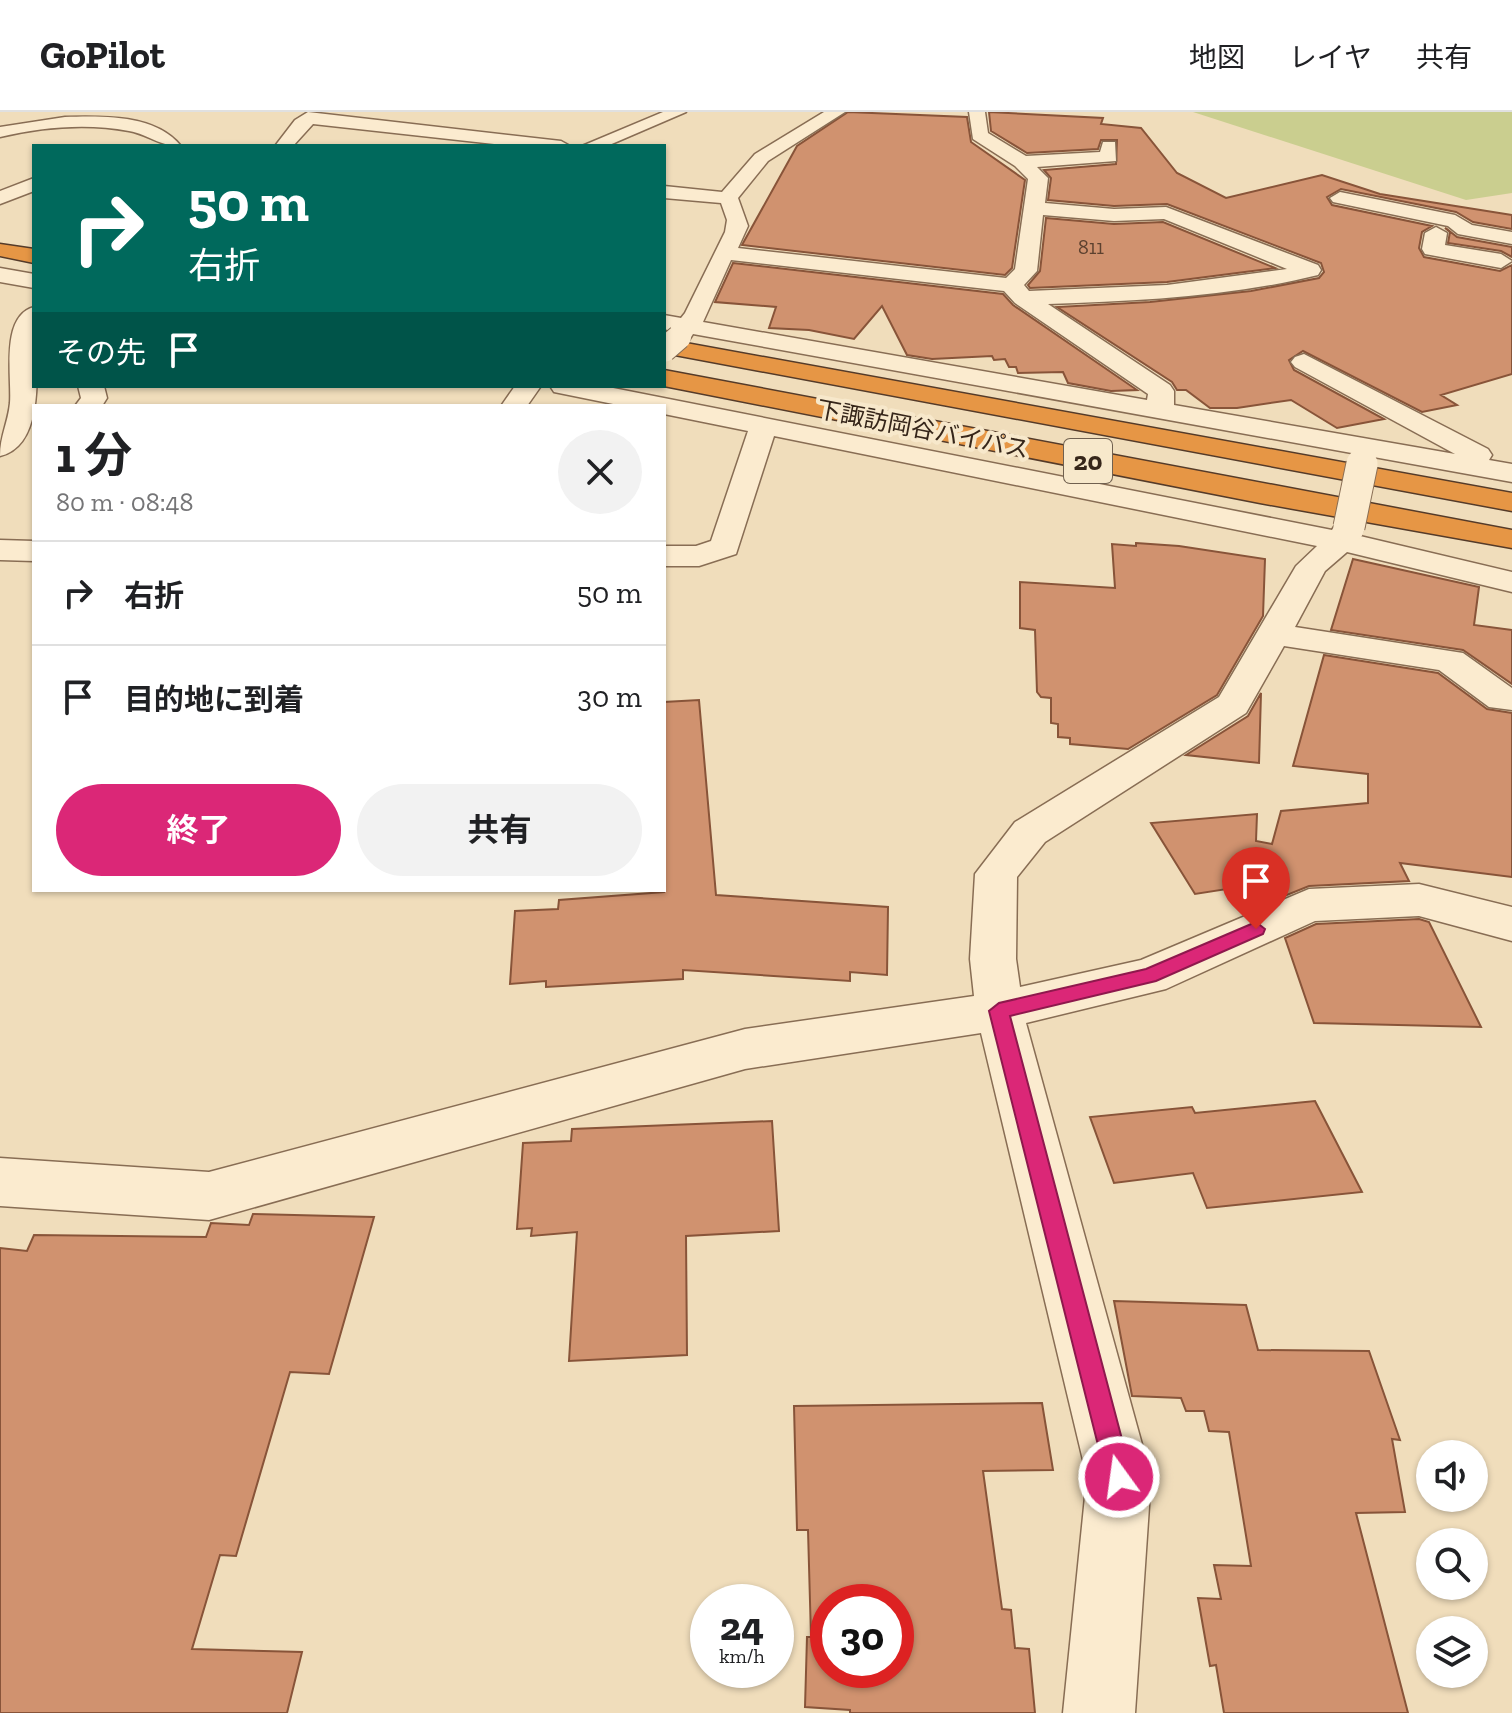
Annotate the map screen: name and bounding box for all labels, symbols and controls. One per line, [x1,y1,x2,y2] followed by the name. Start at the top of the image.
[40,32,165,78] text: GoPilot
[1189,41,1245,74] text: 地図
[1289,41,1372,74] text: レイヤ
[1416,41,1472,74] text: 共有
[188,168,309,235] text: 50 m
[56,176,160,280] icon: right
[1078,235,1104,259] house number: 811
[188,244,260,287] text: 右折
[162,328,206,372] icon: arrive
[56,335,146,371] text: その先
[814,394,1032,464] street label: 下諏訪岡谷バイパス
[56,427,132,484] text: 1 分
[558,430,642,514] button: close
[1064,439,1112,483] road number: 20
[56,486,194,518] text: 80 m · 08:48
[56,571,100,615] icon: right
[577,575,642,611] text: 50 m
[124,578,184,614] text: 右折
[56,675,100,719] icon: arrive
[577,679,642,715] text: 30 m
[124,682,304,718] text: 目的地に到着
[56,784,341,876] button: 終了
[357,784,642,876] button: 共有
[1222,847,1290,929] pin
[1234,859,1278,903] icon: arrive
[1077,1435,1161,1519] position arrow
[1416,1440,1488,1688] map controls
[1416,1440,1488,1512] button: sound
[1416,1528,1488,1600] button: search
[810,1584,914,1688] speed limit sign: 30
[720,1602,764,1650] text: 24
[1416,1616,1488,1688] button: layers
[719,1644,765,1668] text: km/h

